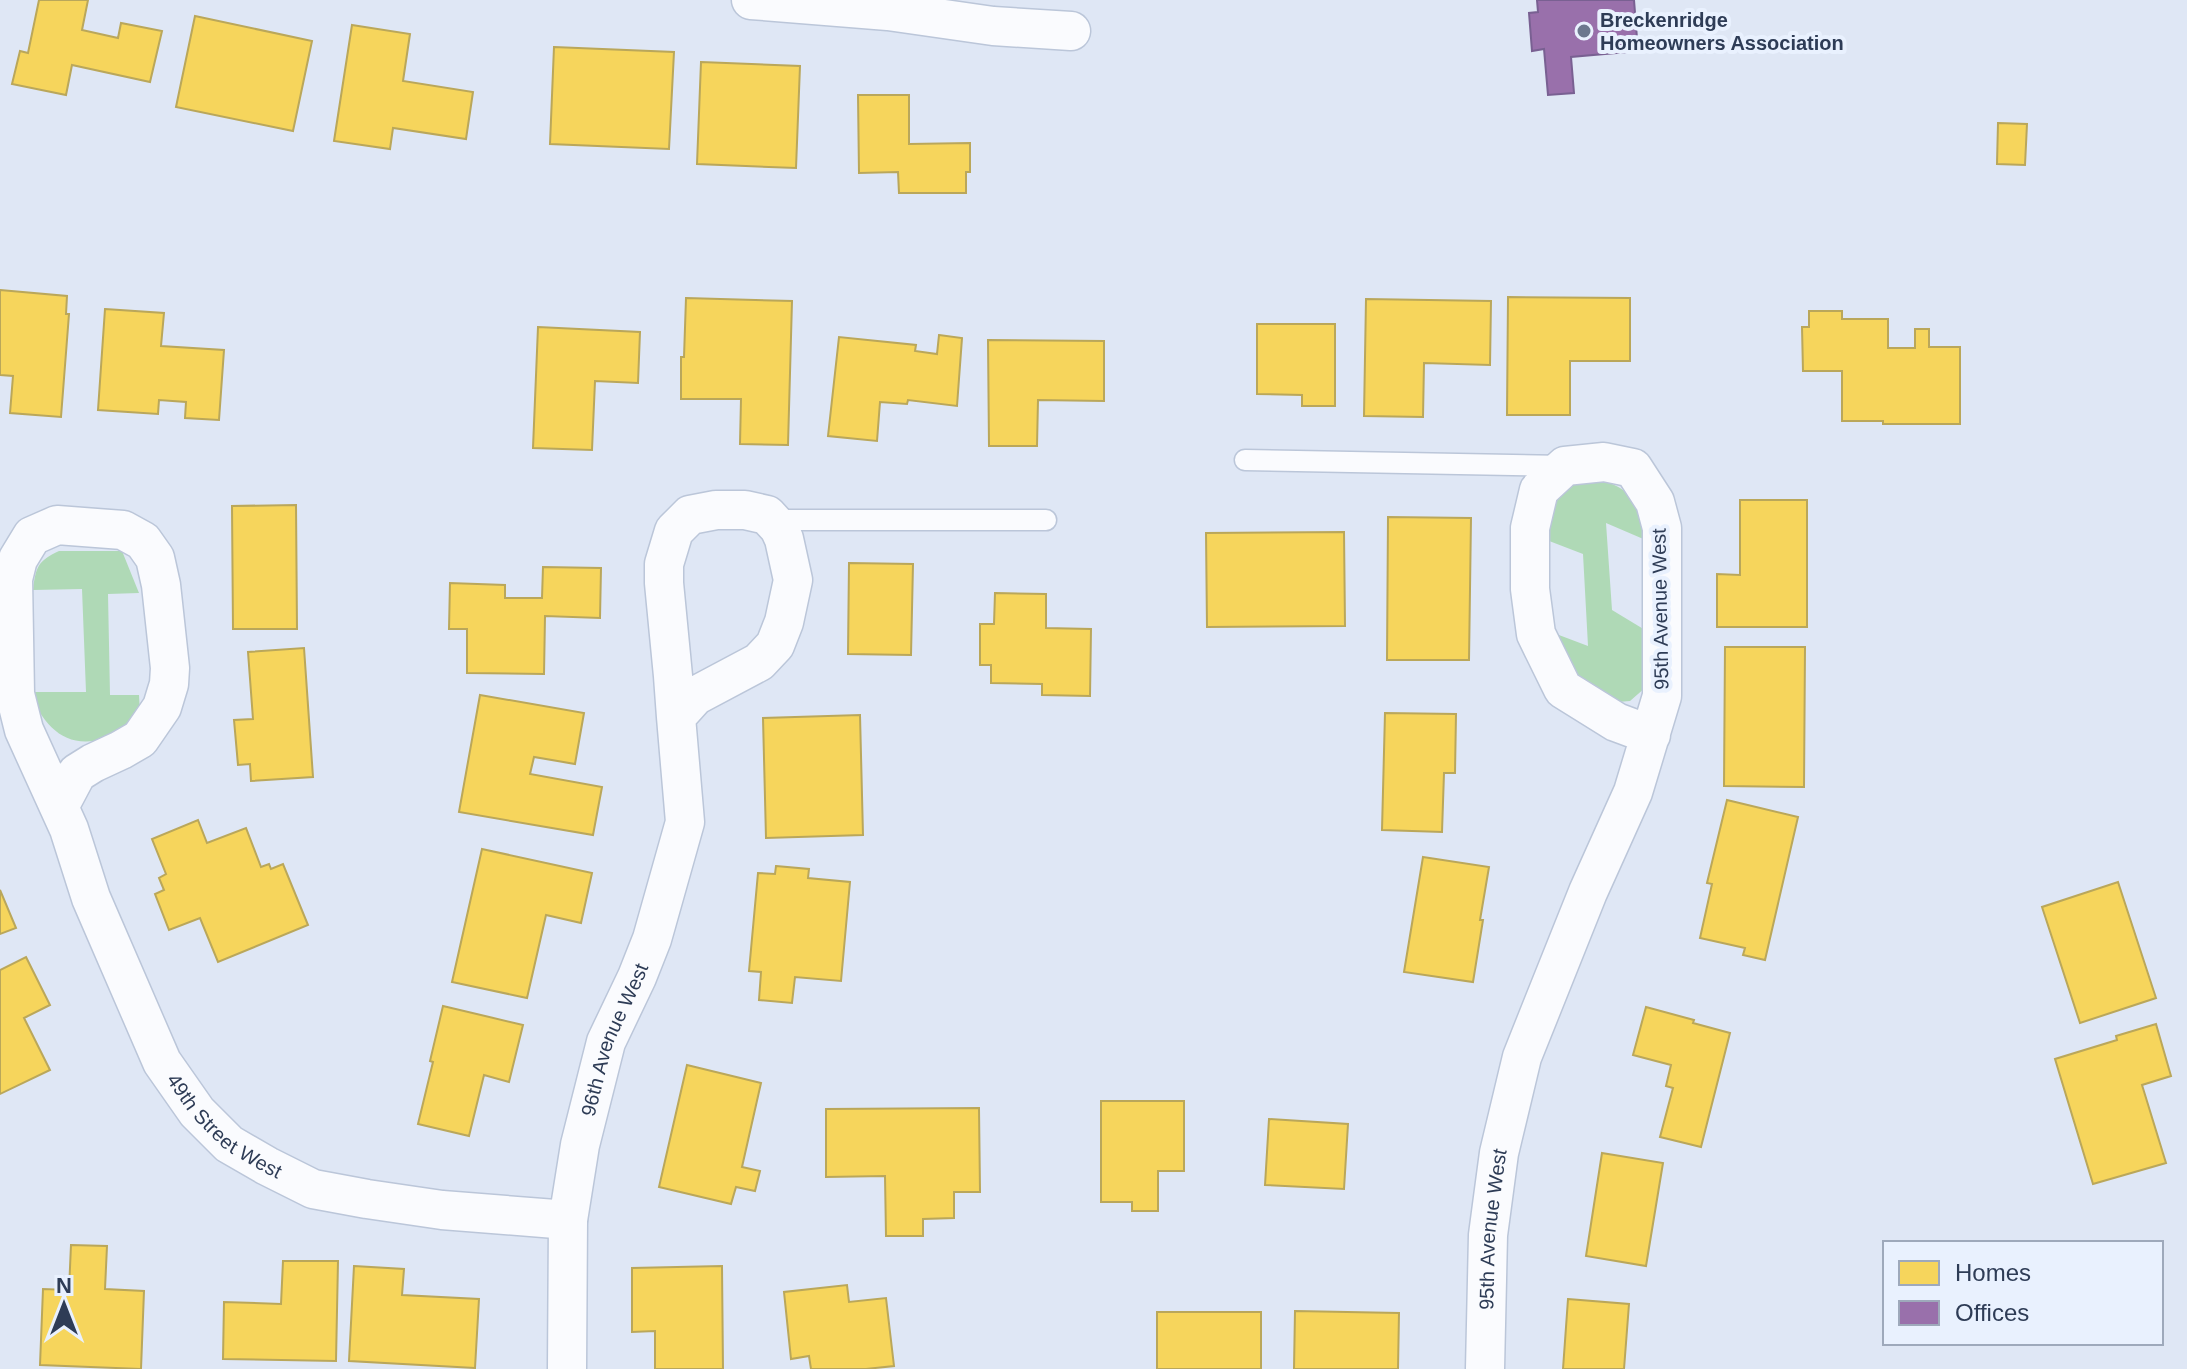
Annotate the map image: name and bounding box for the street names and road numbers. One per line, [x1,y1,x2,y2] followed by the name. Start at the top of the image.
[1648,528,1672,690] street label: 95th Avenue West
[577,960,652,1118] street label: 96th Avenue West
[163,1069,286,1183] street label: 49th Street West
[1475,1146,1511,1310] street label: 95th Avenue West

